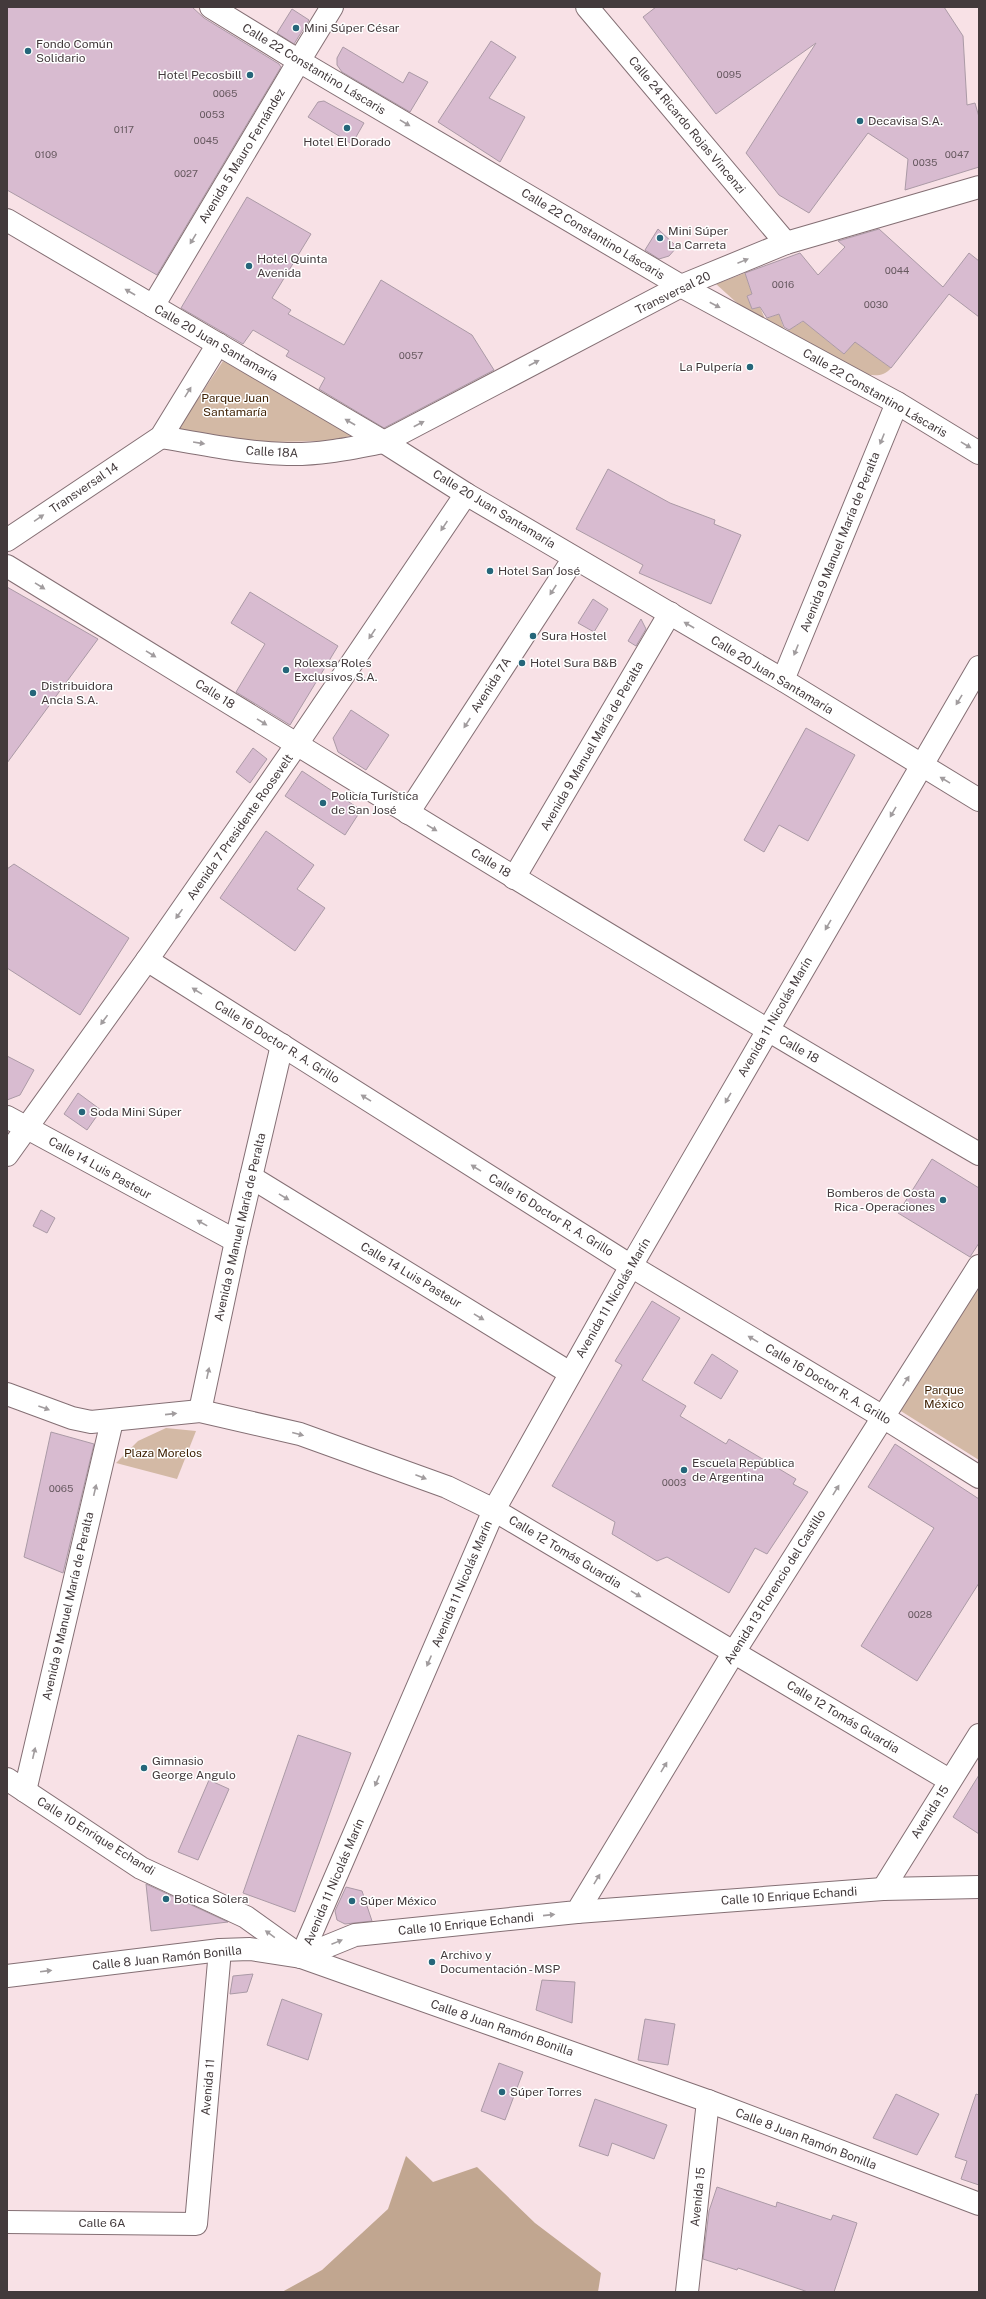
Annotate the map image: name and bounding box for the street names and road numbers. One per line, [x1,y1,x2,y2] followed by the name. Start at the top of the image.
[240,21,388,117] street label: Calle 22 Constantino Láscaris
[626,54,748,196] street label: Calle 24 Ricardo Rojas Vincenzi
[196,86,288,226] street label: Avenida 5 Mauro Fernández
[519,186,667,282] street label: Calle 22 Constantino Láscaris
[633,269,713,317] street label: Transversal 20
[152,302,280,384] street label: Calle 20 Juan Santamaría
[800,346,950,440] street label: Calle 22 Constantino Láscaris
[245,444,299,460] street label: Calle 18A
[797,450,883,634] street label: Avenida 9 Manuel María de Peralta
[47,460,121,516] street label: Transversal 14
[430,467,558,551] street label: Calle 20 Juan Santamaría
[708,633,836,717] street label: Calle 20 Juan Santamaría
[468,654,514,715] street label: Avenida 7A
[538,659,646,833] street label: Avenida 9 Manuel María de Peralta
[193,676,238,712] street label: Calle 18
[184,751,296,903] street label: Avenida 7 Presidente Roosevelt
[469,846,514,880] street label: Calle 18
[735,955,815,1079] street label: Avenida 11 Nicolás Marín
[212,998,342,1086] street label: Calle 16 Doctor R. A. Grillo
[776,1032,822,1066] street label: Calle 18
[211,1131,269,1323] street label: Avenida 9 Manuel María de Peralta
[46,1134,154,1202] street label: Calle 14 Luis Pasteur
[486,1171,616,1259] street label: Calle 16 Doctor R. A. Grillo
[573,1236,653,1360] street label: Avenida 11 Nicolás Marín
[358,1239,464,1311] street label: Calle 14 Luis Pasteur
[762,1341,894,1427] street label: Calle 16 Doctor R. A. Grillo
[722,1507,829,1667] street label: Avenida 13 Florencio del Castillo
[39,1510,97,1702] street label: Avenida 9 Manuel María de Peralta
[506,1513,624,1591] street label: Calle 12 Tomás Guardia
[429,1519,495,1649] street label: Avenida 11 Nicolás Marín
[784,1678,902,1756] street label: Calle 12 Tomás Guardia
[908,1783,952,1841] street label: Avenida 15
[34,1794,158,1878] street label: Calle 10 Enrique Echandi
[301,1817,367,1947] street label: Avenida 11 Nicolás Marín
[720,1884,858,1908] street label: Calle 10 Enrique Echandi
[397,1910,535,1938] street label: Calle 10 Enrique Echandi
[92,1943,242,1973] street label: Calle 8 Juan Ramón Bonilla
[429,1997,575,2059] street label: Calle 8 Juan Ramón Bonilla
[199,2058,217,2116] street label: Avenida 11
[733,2106,879,2172] street label: Calle 8 Juan Ramón Bonilla
[688,2166,708,2227] street label: Avenida 15
[78,2216,126,2230] street label: Calle 6A

